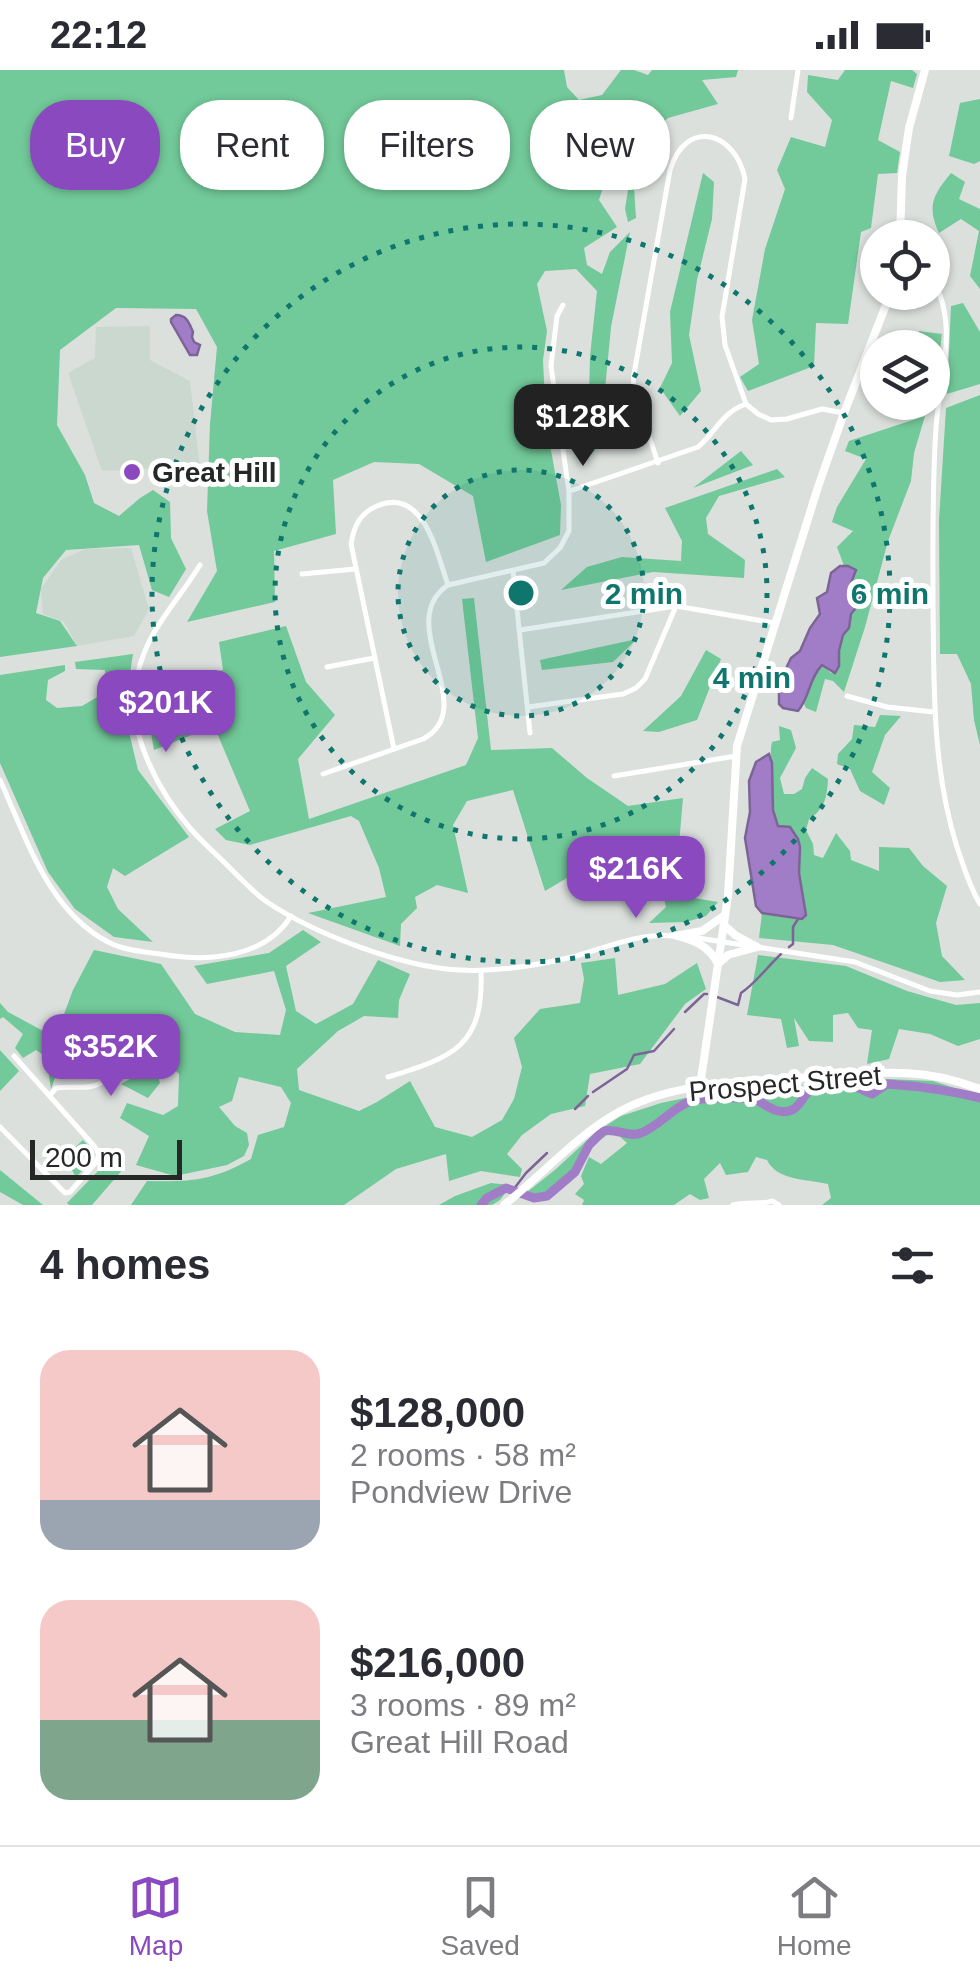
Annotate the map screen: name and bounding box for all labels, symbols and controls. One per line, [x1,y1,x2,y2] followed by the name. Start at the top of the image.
[50,14,147,56] text: 22:12
[30,100,160,190] chip: Buy
[180,100,324,190] chip: Rent
[344,100,510,190] chip: Filters
[530,100,670,190] chip: New
[860,220,950,420] map controls
[860,220,950,310] button: locate
[860,330,950,420] button: layers
[513,384,653,469] pin: $128K
[536,398,630,434] text: $128K
[152,457,276,488] place label: Great Hill
[121,461,143,483] marker: Great Hill
[503,575,539,611] centre of rings
[605,577,683,610] text: 2 min
[851,577,929,610] text: 6 min
[713,661,791,694] text: 4 min
[96,670,236,755] pin: $201K
[119,684,213,720] text: $201K
[566,836,706,921] pin: $216K
[589,850,683,886] text: $216K
[41,1014,181,1099] pin: $352K
[64,1028,158,1064] text: $352K
[688,1060,883,1107] street label: Prospect Street
[30,1135,182,1180] scale bar
[45,1142,123,1173] text: 200 m
[885,1238,940,1293] icon: filters
[40,1241,210,1288] text: 4 homes
[350,1389,525,1436] text: $128,000
[120,1390,240,1510] icon: home
[350,1437,576,1473] text: 2 rooms · 58 m²
[350,1474,572,1510] text: Pondview Drive
[350,1639,525,1686] text: $216,000
[120,1640,240,1760] icon: home
[350,1687,576,1723] text: 3 rooms · 89 m²
[350,1724,569,1760] text: Great Hill Road
[128,1870,183,1962] tab: Map
[440,1870,520,1962] tab: Saved
[777,1870,851,1962] tab: Home

